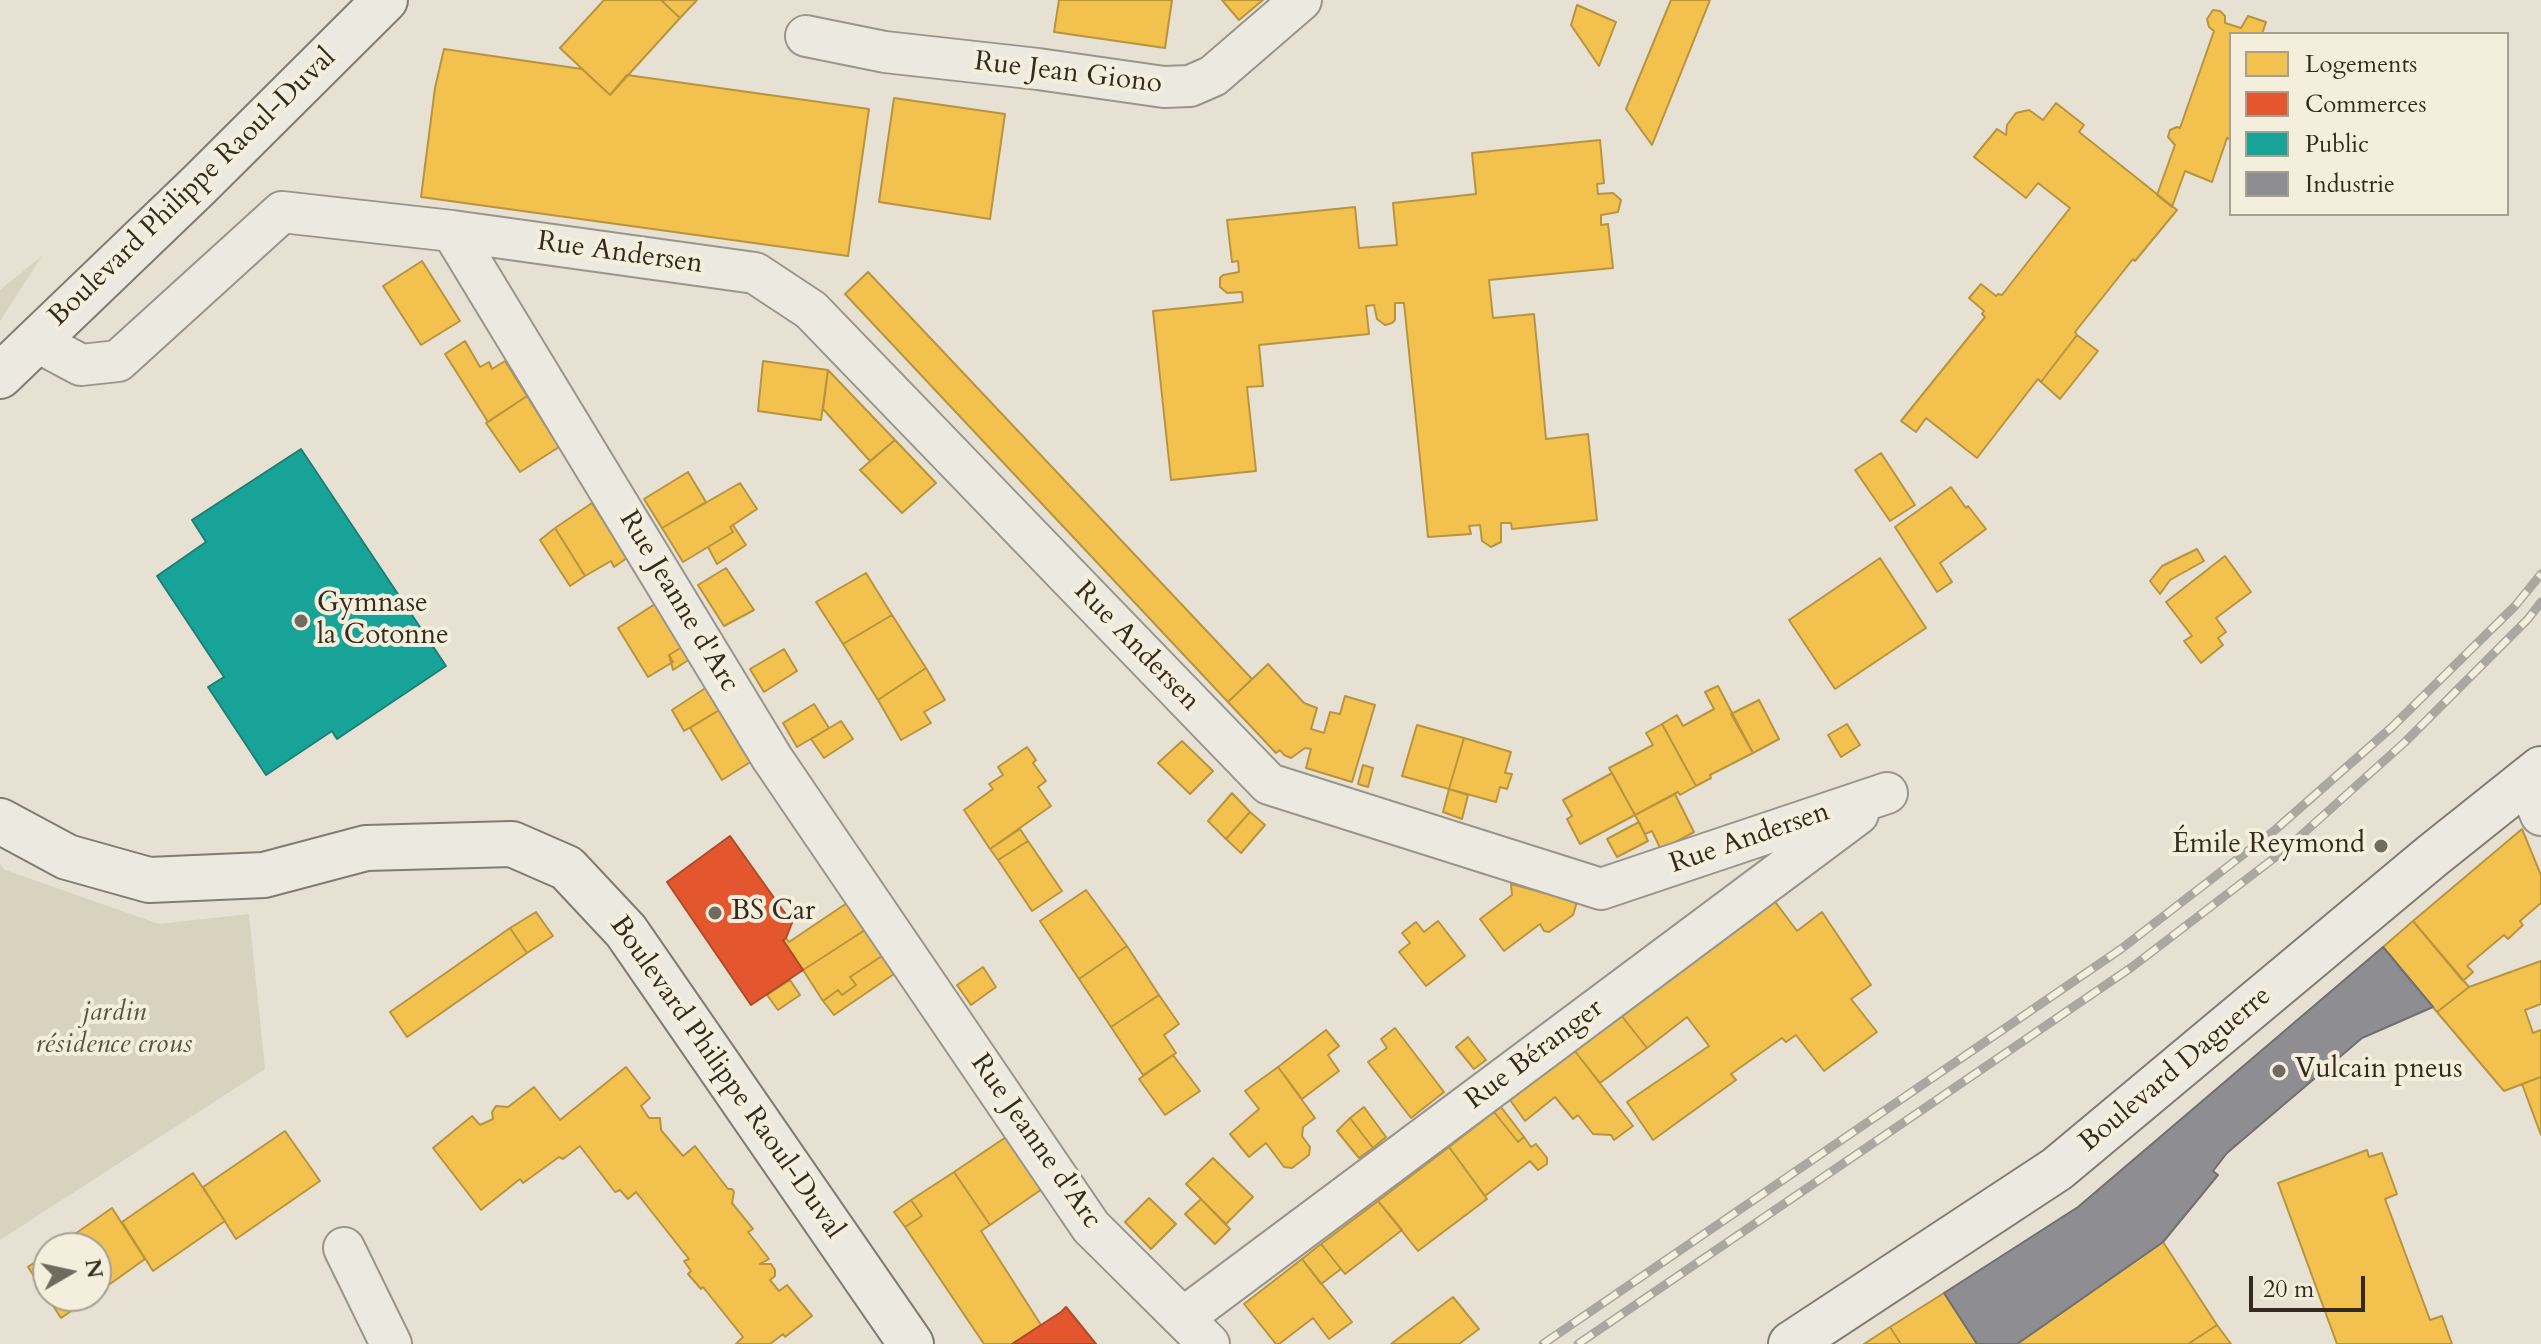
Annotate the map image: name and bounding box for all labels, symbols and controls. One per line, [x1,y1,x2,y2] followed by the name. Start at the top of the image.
[2229,32,2509,216] legend
[42,42,344,334] street label: Boulevard Philippe Raoul-Duval
[972,46,1164,102] street label: Rue Jean Giono
[2305,48,2417,81] text: Logements
[2305,88,2426,121] text: Commerces
[2305,128,2369,161] text: Public
[2305,168,2395,201] text: Industrie
[535,226,705,282] street label: Rue Andersen
[611,505,745,699] street label: Rue Jeanne d'Arc
[1066,575,1206,719] street label: Rue Andersen
[317,588,449,654] place label: Gymnase la Cotonne
[292,612,310,630] marker: Gymnase la Cotonne
[1666,796,1834,882] street label: Rue Andersen
[2172,829,2365,863] place label: Émile Reymond
[2372,837,2390,855] marker: Émile Reymond
[731,896,815,930] place label: BS Car
[706,904,724,922] marker: BS Car
[601,910,851,1246] street label: Boulevard Philippe Raoul-Duval
[2073,980,2279,1160] street label: Boulevard Daguerre
[1460,992,1610,1118] street label: Rue Béranger
[36,997,192,1063] park label: jardin résidence crous
[962,1048,1108,1236] street label: Rue Jeanne d'Arc
[2295,1054,2463,1088] place label: Vulcain pneus
[2270,1062,2288,1080] marker: Vulcain pneus
[32,1232,112,1312] north arrow
[77,1257,110,1280] text: N
[2253,1260,2369,1310] scale bar
[2263,1273,2314,1306] text: 20 m

